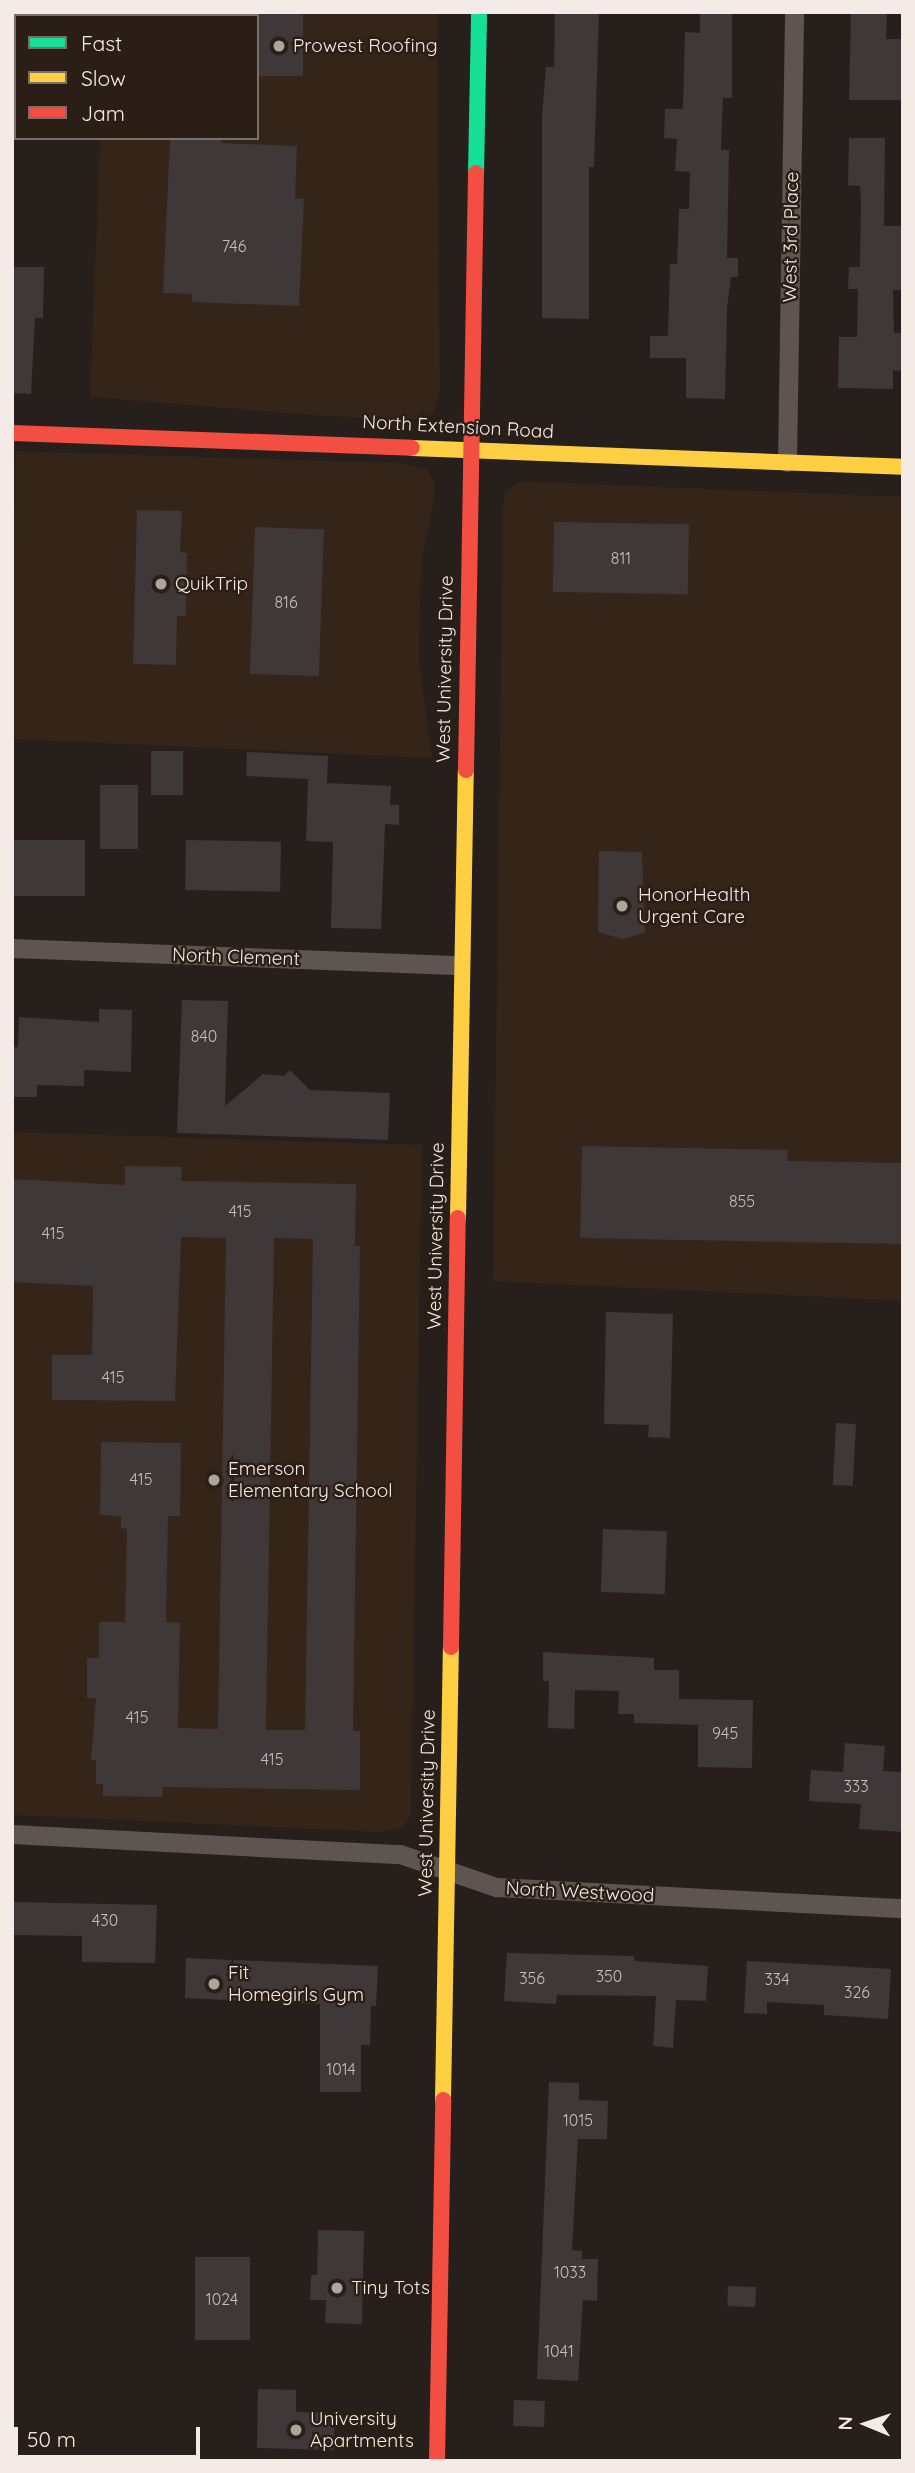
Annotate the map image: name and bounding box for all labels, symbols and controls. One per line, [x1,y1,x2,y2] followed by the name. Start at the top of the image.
[14,14,259,140] legend
[81,30,122,56] text: Fast
[293,35,438,57] place label: Prowest Roofing
[271,38,287,54] marker: Prowest Roofing
[81,65,126,91] text: Slow
[81,100,125,126] text: Jam
[778,171,804,303] street label: West 3rd Place
[222,236,246,256] house number: 746
[362,411,554,443] street label: North Extension Road
[611,548,631,568] house number: 811
[175,573,248,595] place label: QuikTrip
[432,575,458,763] street label: West University Drive
[153,576,169,592] marker: QuikTrip
[274,592,298,612] house number: 816
[638,884,750,928] place label: HonorHealth Urgent Care
[612,896,632,916] marker: HonorHealth Urgent Care
[172,943,300,971] street label: North Clement
[191,1026,217,1046] house number: 840
[423,1142,449,1330] street label: West University Drive
[729,1191,755,1211] house number: 855
[229,1201,251,1221] house number: 415
[42,1223,64,1243] house number: 415
[102,1367,124,1387] house number: 415
[228,1458,393,1502] place label: Emerson Elementary School
[130,1469,152,1489] house number: 415
[206,1472,222,1488] marker: Emerson Elementary School
[126,1707,148,1727] house number: 415
[414,1709,440,1897] street label: West University Drive
[712,1723,738,1743] house number: 945
[261,1749,283,1769] house number: 415
[843,1776,869,1796] house number: 333
[505,1877,655,1907] street label: North Westwood
[92,1910,118,1930] house number: 430
[228,1962,364,2006] place label: Fit Homegirls Gym
[596,1966,622,1986] house number: 350
[519,1968,545,1988] house number: 356
[764,1969,790,1989] house number: 334
[206,1976,222,1992] marker: Fit Homegirls Gym
[844,1982,870,2002] house number: 326
[326,2059,356,2079] house number: 1014
[563,2110,593,2130] house number: 1015
[554,2262,586,2282] house number: 1033
[351,2277,430,2299] place label: Tiny Tots
[329,2280,345,2296] marker: Tiny Tots
[206,2289,238,2309] house number: 1024
[544,2341,574,2361] house number: 1041
[831,2389,901,2459] north arrow
[310,2408,414,2452] place label: University Apartments
[18,2414,203,2458] scale bar
[833,2416,857,2431] text: N
[288,2422,304,2438] marker: University Apartments
[27,2426,76,2452] text: 50 m

